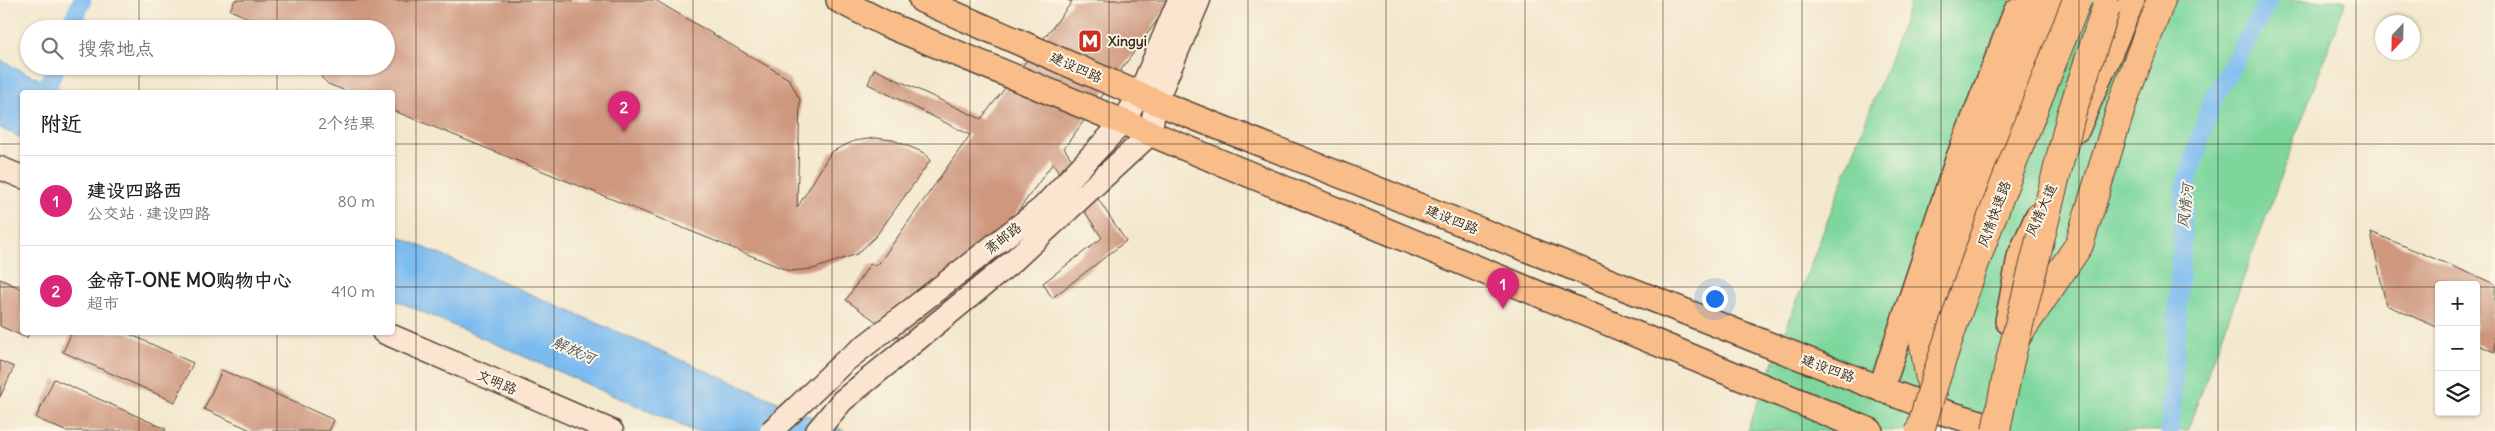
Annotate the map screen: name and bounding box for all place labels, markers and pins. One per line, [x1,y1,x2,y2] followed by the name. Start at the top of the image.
[1077,28,1103,54] metro station icon: Xingyi
[1108,32,1147,50] place label: Xingyi
[608,91,640,132] pin: 2
[1487,268,1519,309] pin: 1

